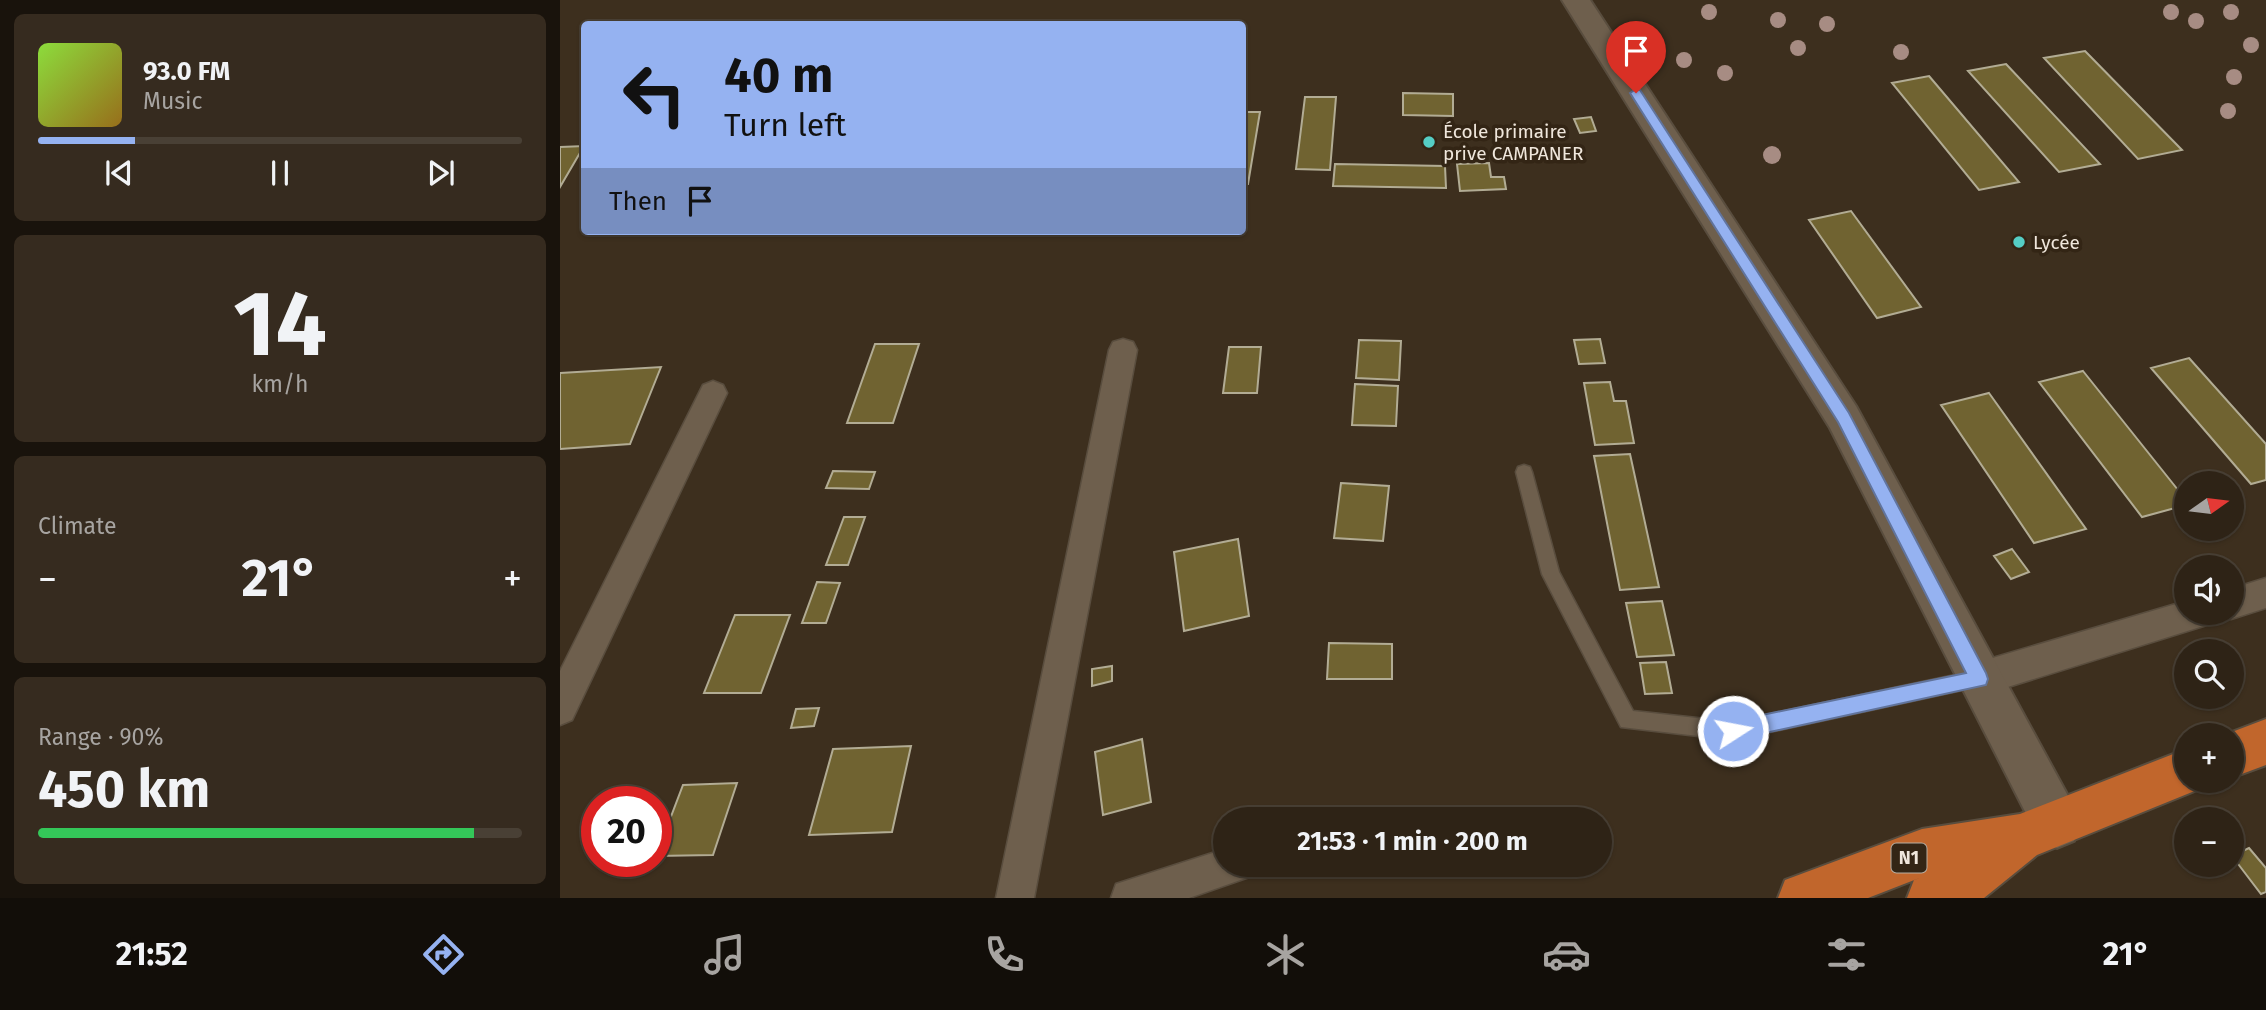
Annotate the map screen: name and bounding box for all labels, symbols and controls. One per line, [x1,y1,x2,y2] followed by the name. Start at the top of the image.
[1606,21,1666,93] pin
[1617,32,1655,70] icon: arrive
[724,46,833,105] text: 40 m
[609,49,700,140] icon: left
[143,56,230,87] text: 93.0 FM
[143,87,203,115] text: Music
[724,106,846,144] text: Turn left
[1443,120,1584,165] place label: École primaire prive CAMPANER
[1421,134,1437,150] marker: École primaire prive CAMPANER
[100,154,138,192] icon: previous
[261,154,299,192] icon: pause
[422,154,460,192] icon: next
[681,182,719,220] icon: arrive
[609,186,667,217] text: Then
[2033,231,2080,254] place label: Lycée
[2011,234,2027,250] marker: Lycée
[233,270,327,379] text: 14
[252,370,308,398] text: km/h
[2174,471,2244,541] north arrow
[2174,471,2244,877] map controls
[38,512,117,540] text: Climate
[242,547,319,610] text: 21°
[2174,555,2244,625] button: sound
[38,556,57,602] text: −
[503,556,522,602] text: +
[2174,639,2244,709] button: search
[1696,694,1770,768] position arrow
[38,723,163,751] text: Range · 90%
[2174,723,2244,793] button: +
[38,758,210,821] text: 450 km
[581,786,672,877] speed limit sign: 20
[2174,807,2244,877] button: −
[1297,826,1528,857] text: 21:53 · 1 min · 200 m
[1892,844,1926,872] road number: N1
[419,930,468,979] icon: directions
[700,930,749,979] icon: music
[980,930,1029,979] icon: phone
[1261,930,1310,979] icon: climate
[1542,930,1591,979] icon: car
[1822,930,1871,979] icon: filters
[116,935,188,973] text: 21:52
[2103,935,2150,973] text: 21°

